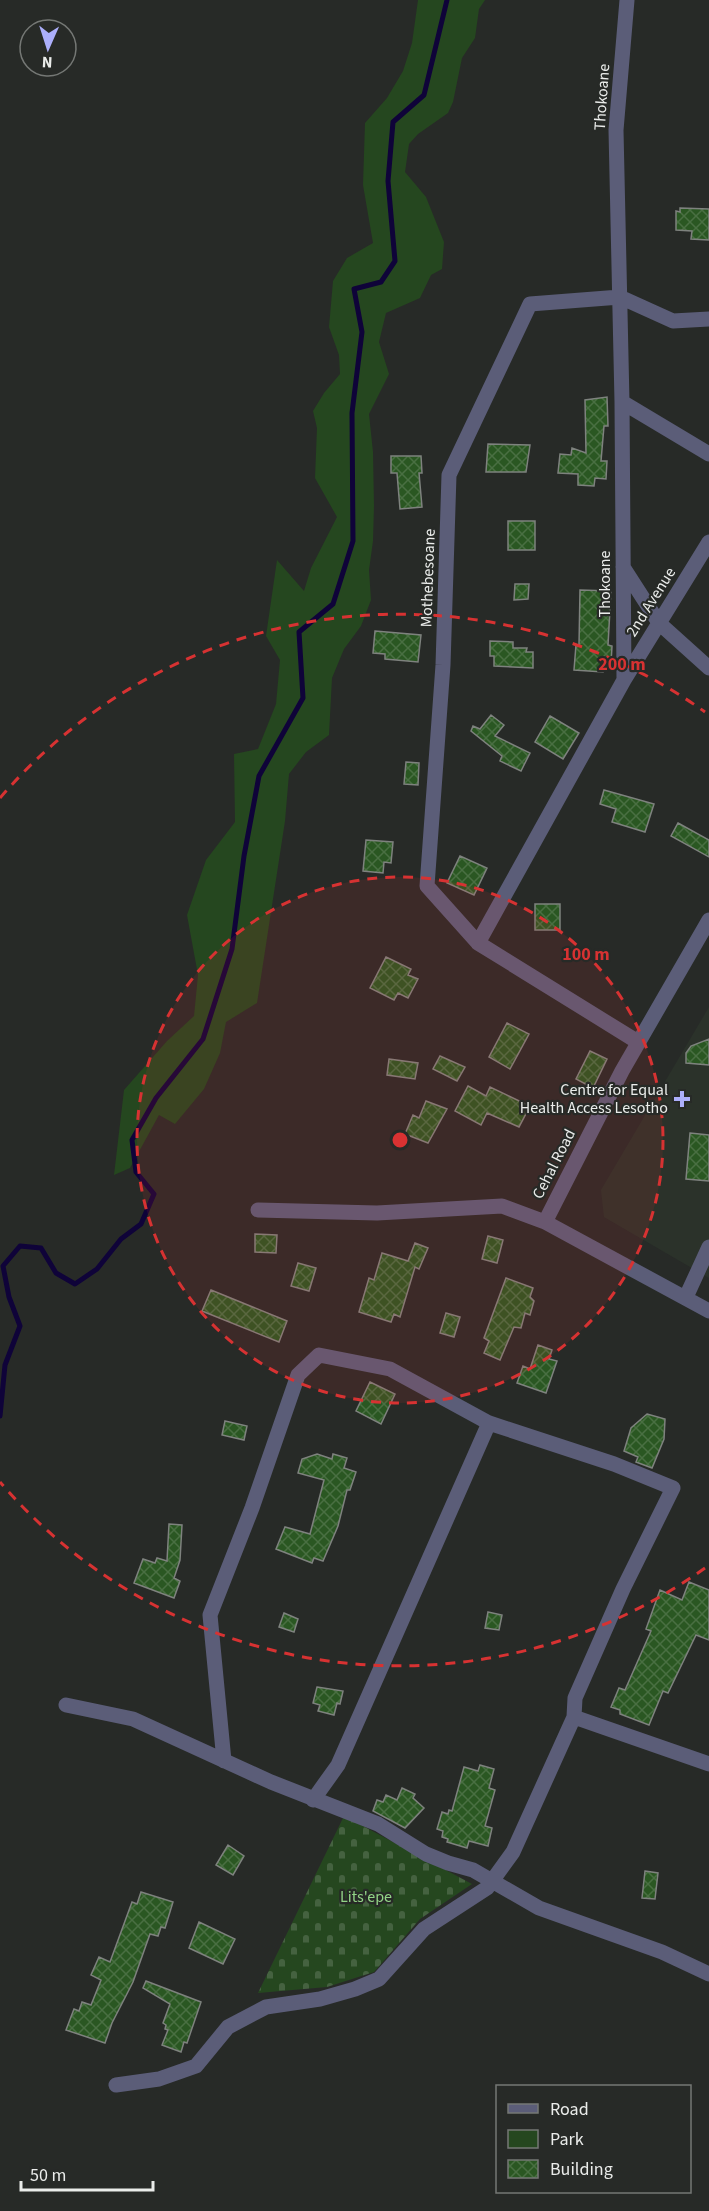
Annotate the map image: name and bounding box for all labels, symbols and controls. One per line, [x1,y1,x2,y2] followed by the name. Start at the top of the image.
[18,18,78,78] north arrow
[41,51,53,73] text: N
[589,63,615,131] street label: Thokoane
[415,528,441,628] street label: Mothebesoane
[594,551,616,617] street label: Thokoane
[621,563,681,641] street label: 2nd Avenue
[598,652,646,677] text: 200 m
[562,942,610,967] text: 100 m
[520,1079,668,1119] place label: Centre for Equal Health Access Lesotho
[673,1090,691,1108] marker: Centre for Equal Health Access Lesotho
[527,1125,581,1203] street label: Cehal Road
[390,1130,410,1150] centre of rings
[340,1886,392,1908] park label: Lits'epe
[496,2085,691,2193] legend
[550,2097,589,2122] text: Road
[550,2127,584,2152] text: Park
[21,2154,153,2192] scale bar
[550,2157,613,2182] text: Building
[30,2163,66,2188] text: 50 m

